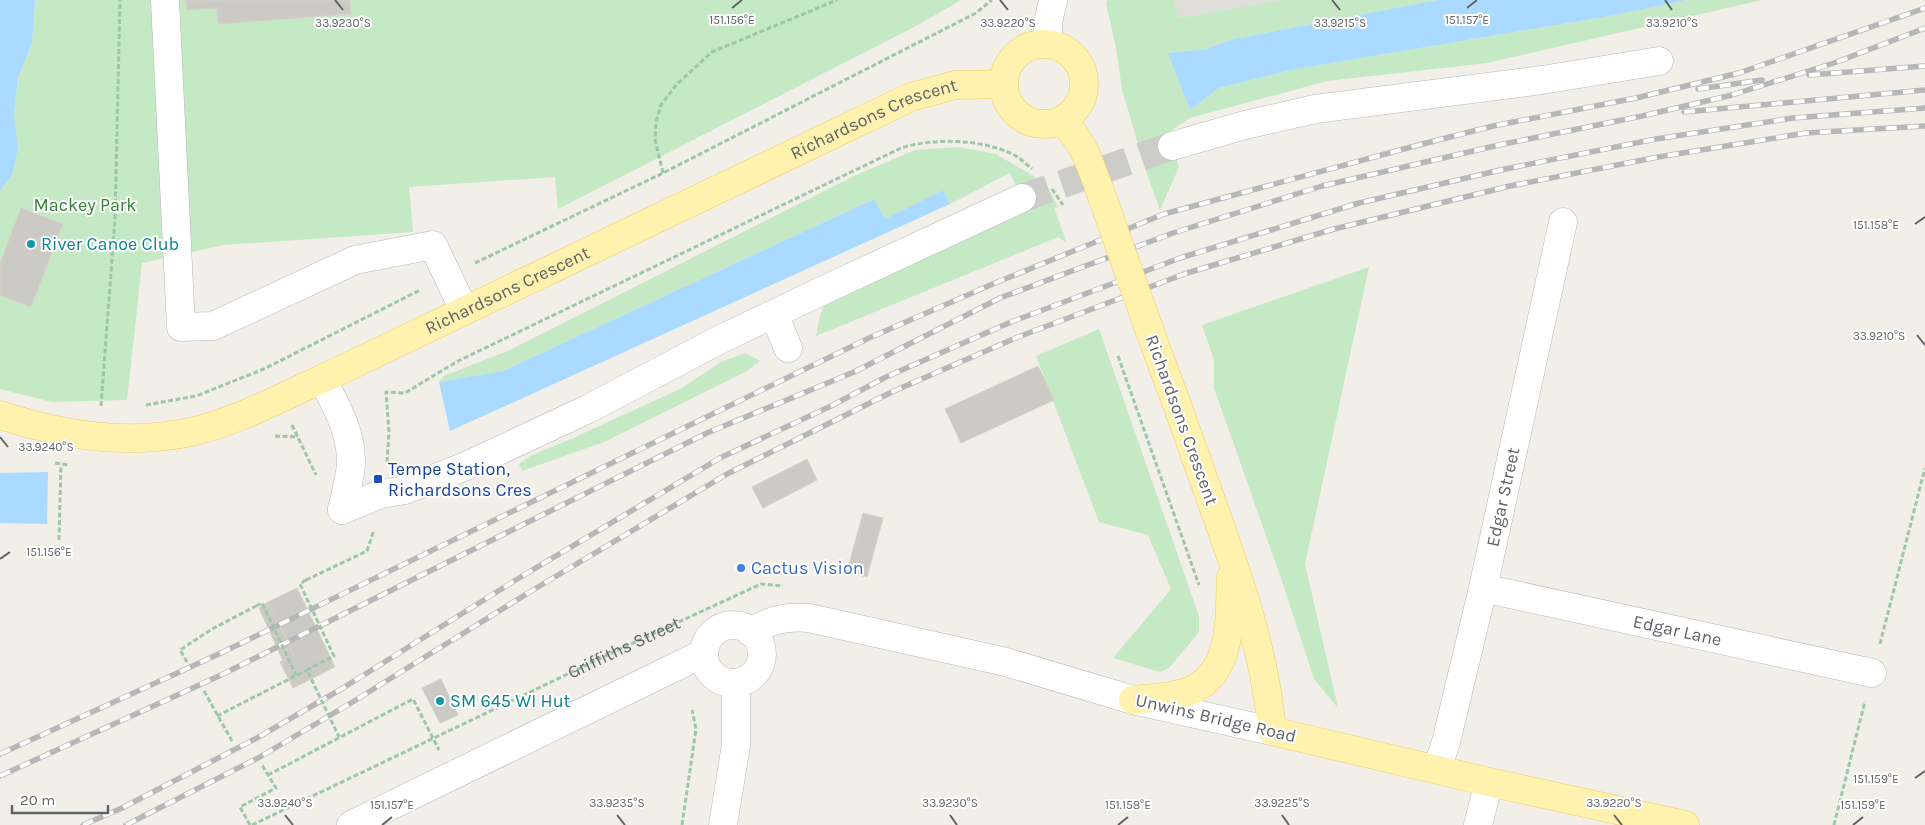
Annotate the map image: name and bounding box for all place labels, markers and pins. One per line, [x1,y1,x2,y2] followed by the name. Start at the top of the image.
[41,233,179,255] place label: River Canoe Club
[25,238,37,250] marker: River Canoe Club
[388,458,532,501] place label: Tempe Station, Richardsons Cres
[372,473,384,485] marker: Tempe Station, Richardsons Cres
[751,557,864,579] place label: Cactus Vision
[735,562,747,574] marker: Cactus Vision
[450,690,571,712] place label: SM 645 WI Hut
[434,695,446,707] marker: SM 645 WI Hut

